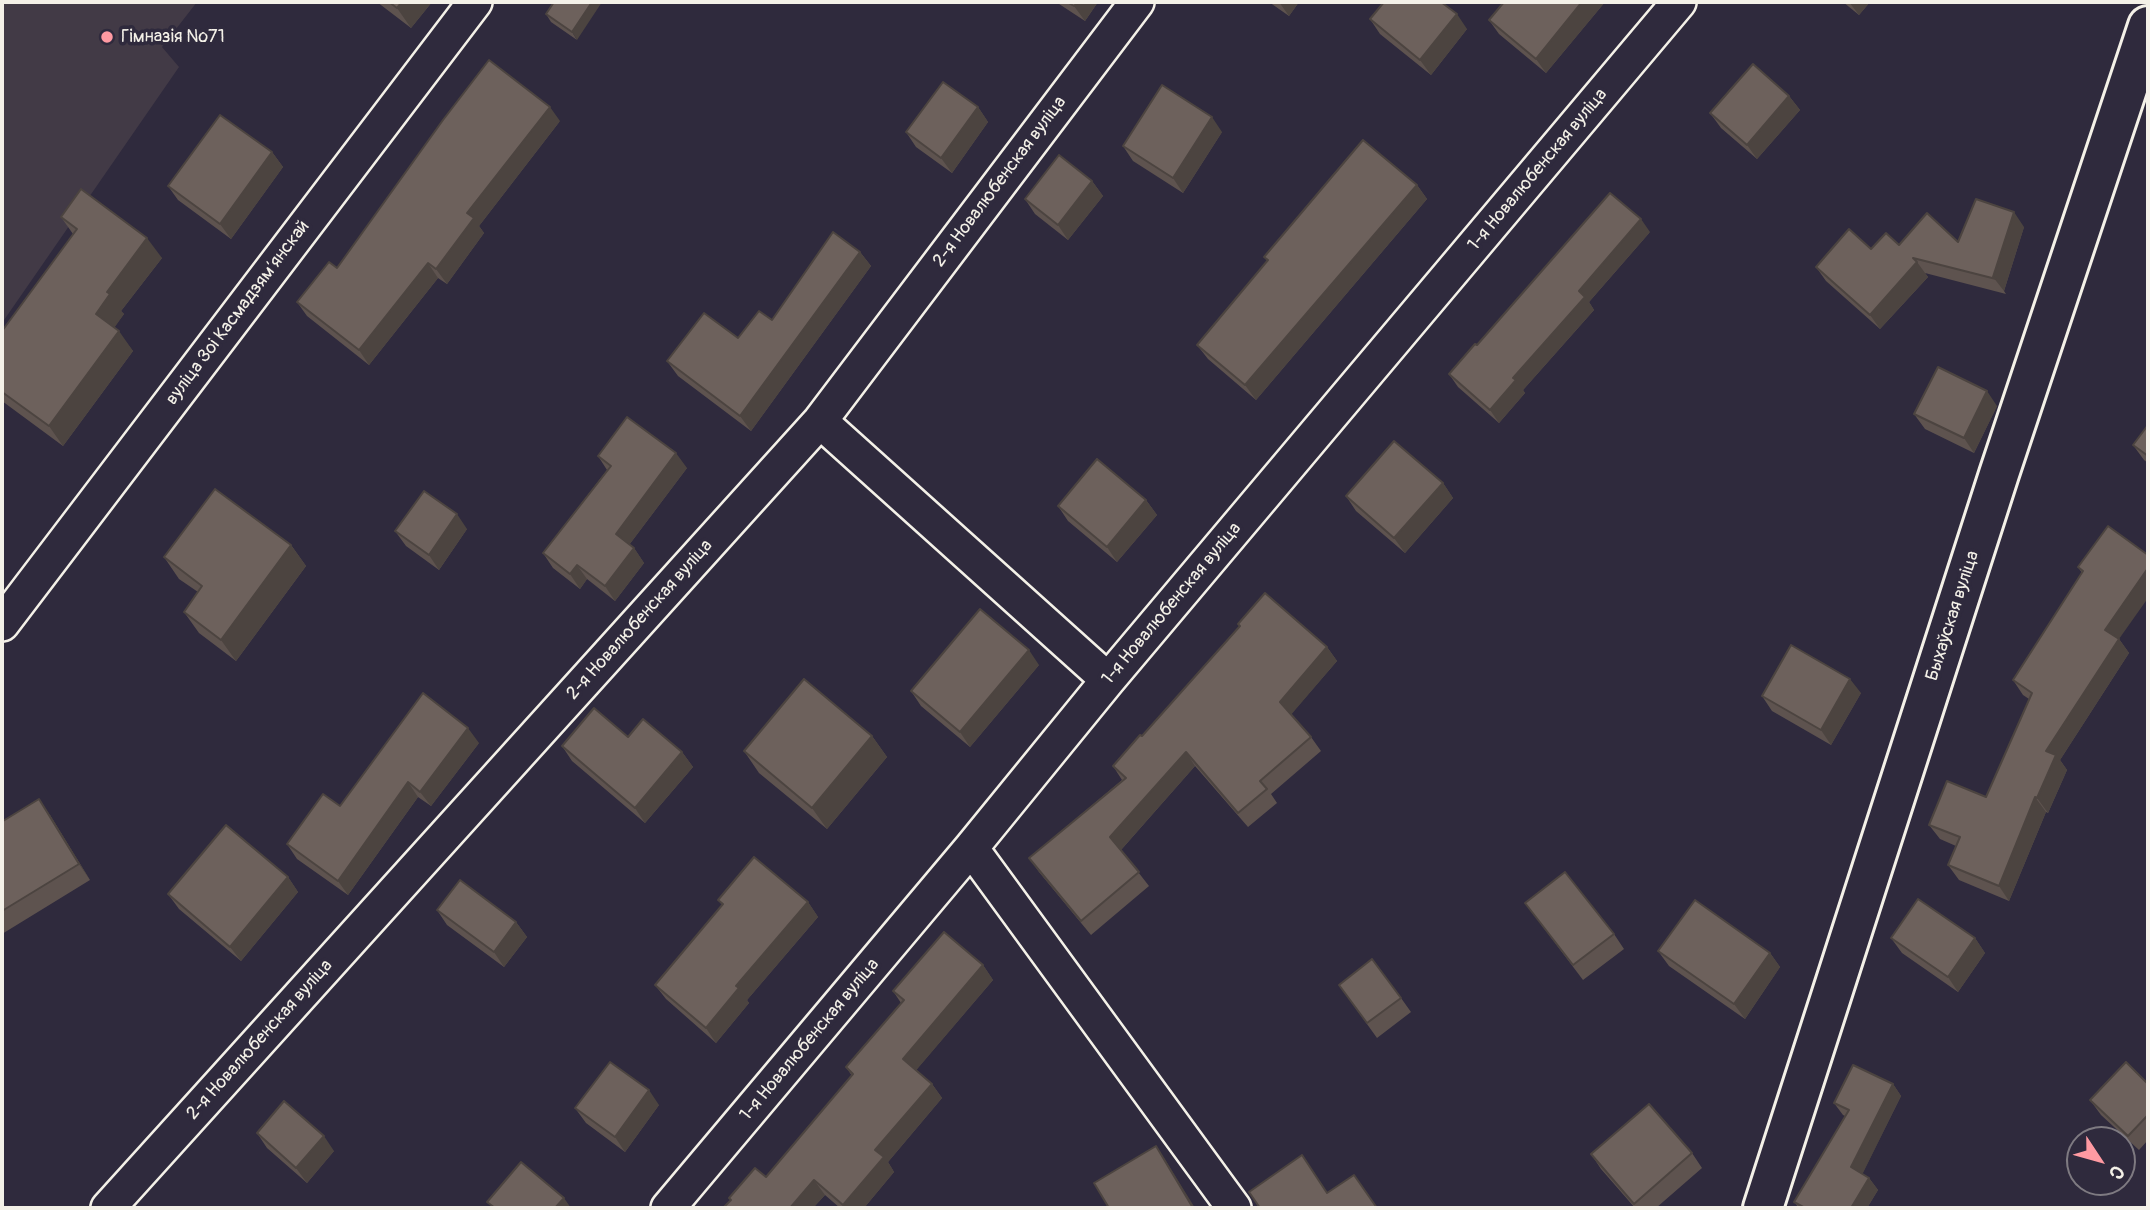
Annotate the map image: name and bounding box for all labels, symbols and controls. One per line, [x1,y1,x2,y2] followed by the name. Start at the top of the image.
[121,26,225,48] place label: Гімназія №71
[99,29,115,45] marker: Гімназія №71
[1464,85,1612,255] street label: 1-я Новалюбенская вуліца
[929,92,1071,272] street label: 2-я Новалюбенская вуліца
[162,217,314,409] street label: вуліца Зоі Касмадзямʼянскай
[1098,519,1246,689] street label: 1-я Новалюбенская вуліца
[562,535,718,705] street label: 2-я Новалюбенская вуліца
[1922,548,1984,684] street label: Быхаўская вуліца
[182,955,338,1125] street label: 2-я Новалюбенская вуліца
[736,955,884,1125] street label: 1-я Новалюбенская вуліца
[2066,1126,2136,1196] north arrow
[2103,1160,2130,1184] text: С

